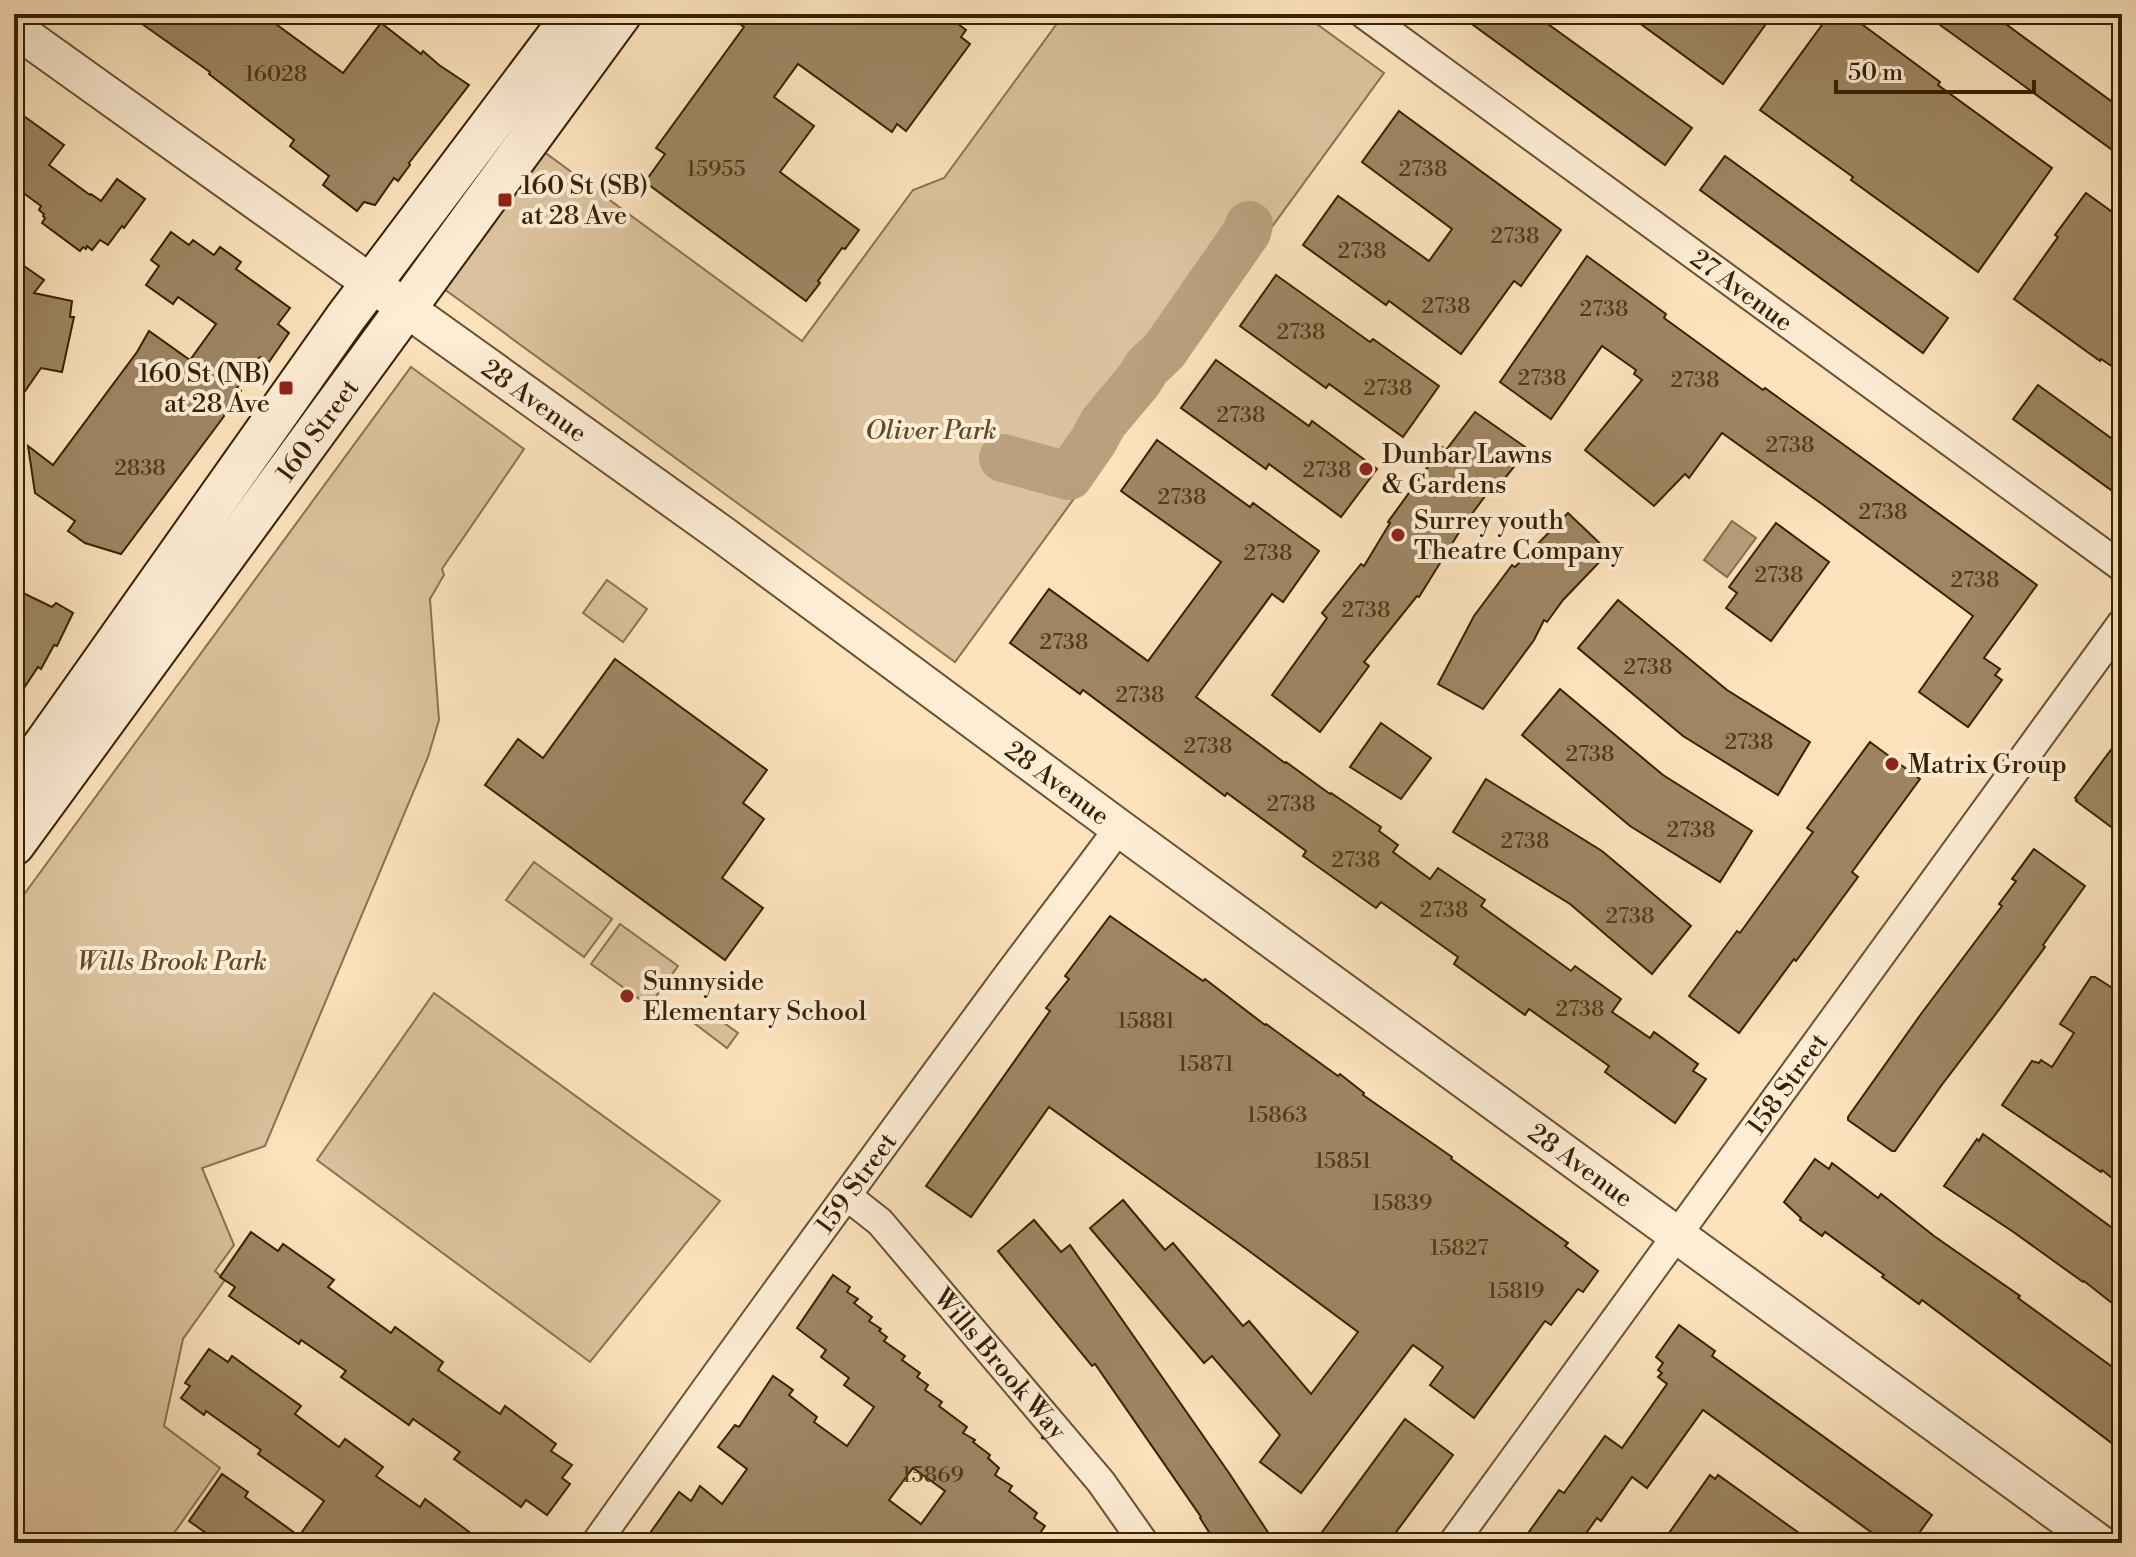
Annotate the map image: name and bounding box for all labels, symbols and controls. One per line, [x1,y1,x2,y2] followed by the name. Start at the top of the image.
[1836,44,2034,94] scale bar
[1848,58,1903,88] text: 50 m
[245,61,307,88] house number: 16028
[686,156,746,183] house number: 15955
[1399,156,1448,183] house number: 2738
[521,170,648,232] place label: 160 St (SB) at 28 Ave
[496,191,514,209] marker: 160 St (SB) at 28 Ave
[1491,223,1540,250] house number: 2738
[1338,238,1387,265] house number: 2738
[1684,243,1799,339] street label: 27 Avenue
[1422,293,1471,320] house number: 2738
[1580,296,1629,323] house number: 2738
[1277,319,1326,346] house number: 2738
[475,353,593,450] street label: 28 Avenue
[138,358,270,420] place label: 160 St (NB) at 28 Ave
[1518,365,1567,392] house number: 2738
[1671,367,1720,394] house number: 2738
[270,373,366,488] street label: 160 Street
[1364,375,1413,402] house number: 2738
[277,379,295,397] marker: 160 St (NB) at 28 Ave
[1217,402,1266,429] house number: 2738
[865,415,997,447] park label: Oliver Park
[1766,432,1815,459] house number: 2738
[1382,439,1552,501] place label: Dunbar Lawns & Gardens
[114,455,166,482] house number: 2838
[1303,457,1352,484] house number: 2738
[1357,460,1375,478] marker: Dunbar Lawns & Gardens
[1158,484,1207,511] house number: 2738
[1859,499,1908,526] house number: 2738
[1414,505,1624,567] place label: Surrey youth Theatre Company
[1389,526,1407,544] marker: Surrey youth Theatre Company
[1244,540,1293,567] house number: 2738
[1755,562,1804,589] house number: 2738
[1951,567,2000,594] house number: 2738
[1342,597,1391,624] house number: 2738
[1040,629,1089,656] house number: 2738
[1624,654,1673,681] house number: 2738
[1116,682,1165,709] house number: 2738
[1725,729,1774,756] house number: 2738
[1184,733,1233,760] house number: 2738
[999,734,1116,833] street label: 28 Avenue
[1566,741,1615,768] house number: 2738
[1908,749,2067,781] place label: Matrix Group
[1883,755,1901,773] marker: Matrix Group
[1267,791,1316,818] house number: 2738
[1667,817,1716,844] house number: 2738
[1501,828,1550,855] house number: 2738
[1332,847,1381,874] house number: 2738
[1420,897,1469,924] house number: 2738
[1606,903,1655,930] house number: 2738
[77,946,267,978] park label: Wills Brook Park
[643,966,867,1028] place label: Sunnyside Elementary School
[618,987,636,1005] marker: Sunnyside Elementary School
[1556,996,1605,1023] house number: 2738
[1117,1008,1175,1035] house number: 15881
[1740,1027,1835,1141] street label: 158 Street
[1178,1051,1235,1078] house number: 15871
[1247,1102,1307,1129] house number: 15863
[1522,1117,1639,1215] street label: 28 Avenue
[809,1127,904,1240] street label: 159 Street
[1315,1148,1372,1175] house number: 15851
[1372,1190,1432,1217] house number: 15839
[1430,1235,1488,1262] house number: 15827
[1488,1278,1544,1305] house number: 15819
[926,1281,1073,1447] street label: Wills Brook Way
[902,1462,964,1489] house number: 15869

